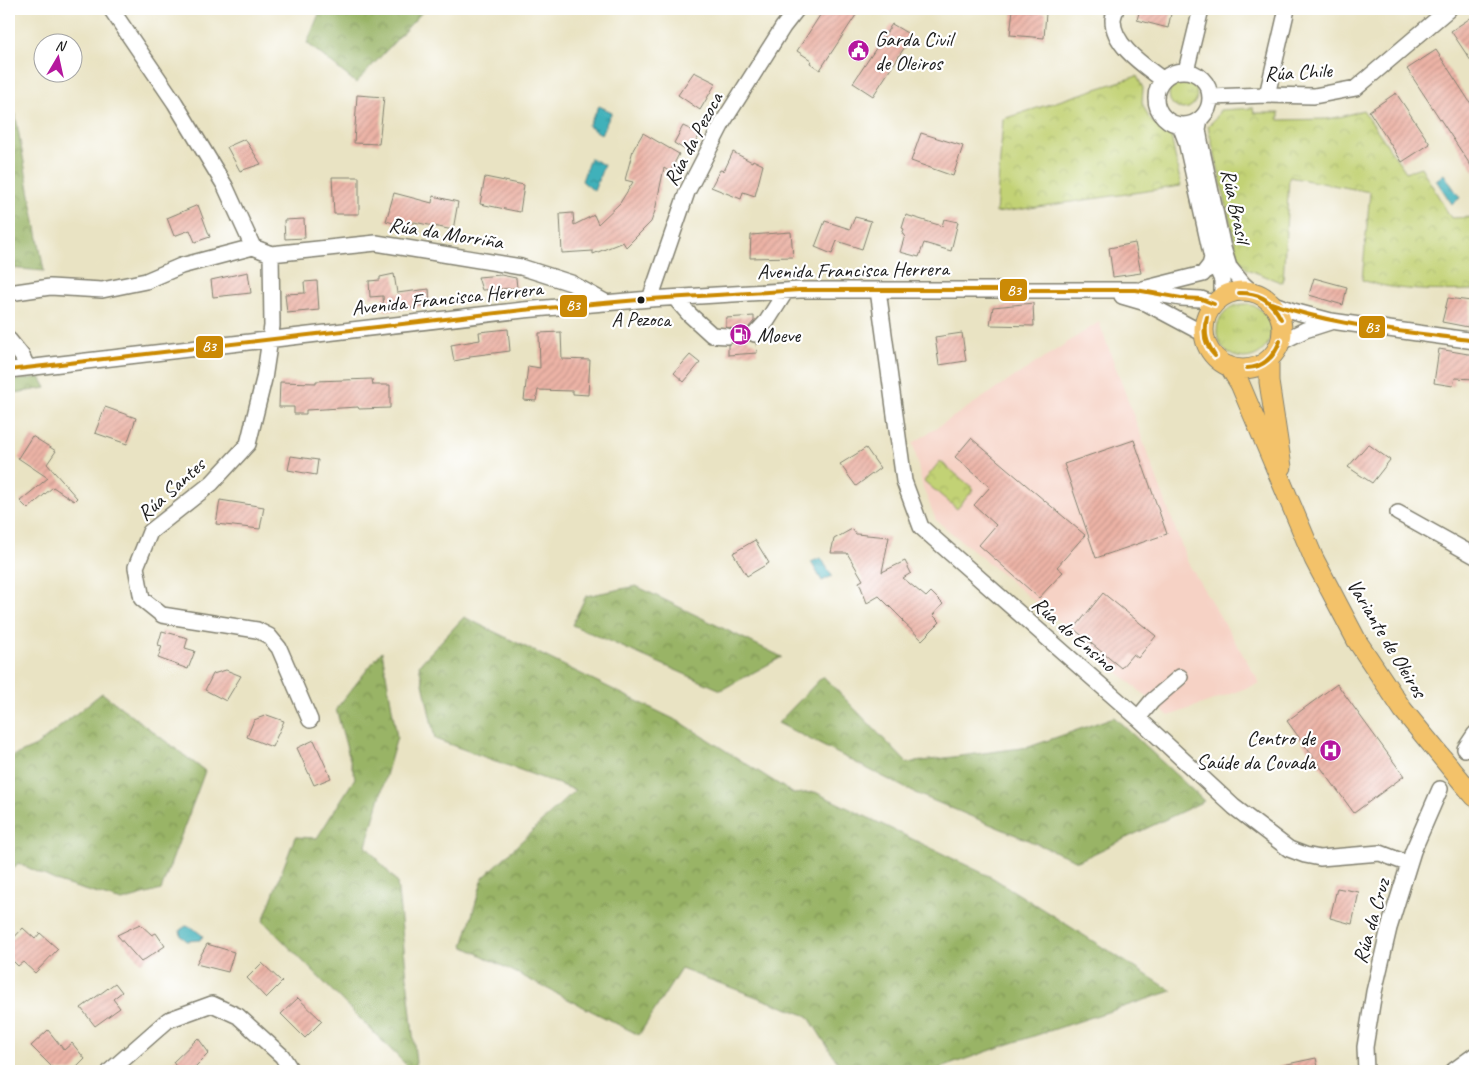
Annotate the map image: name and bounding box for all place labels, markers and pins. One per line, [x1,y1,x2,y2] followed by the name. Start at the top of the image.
[875,26,956,76] place label: Garda Civil de Oleiros
[847,39,871,63] public building icon: Garda Civil de Oleiros
[636,295,646,305] marker: A Pezoca
[612,307,672,332] place label: A Pezoca
[757,322,801,348] place label: Moeve
[729,323,753,347] fuel station icon: Moeve
[1196,725,1317,775] place label: Centro de Saúde da Covada
[1319,738,1343,762] hospital icon: Centro de Saúde da Covada

